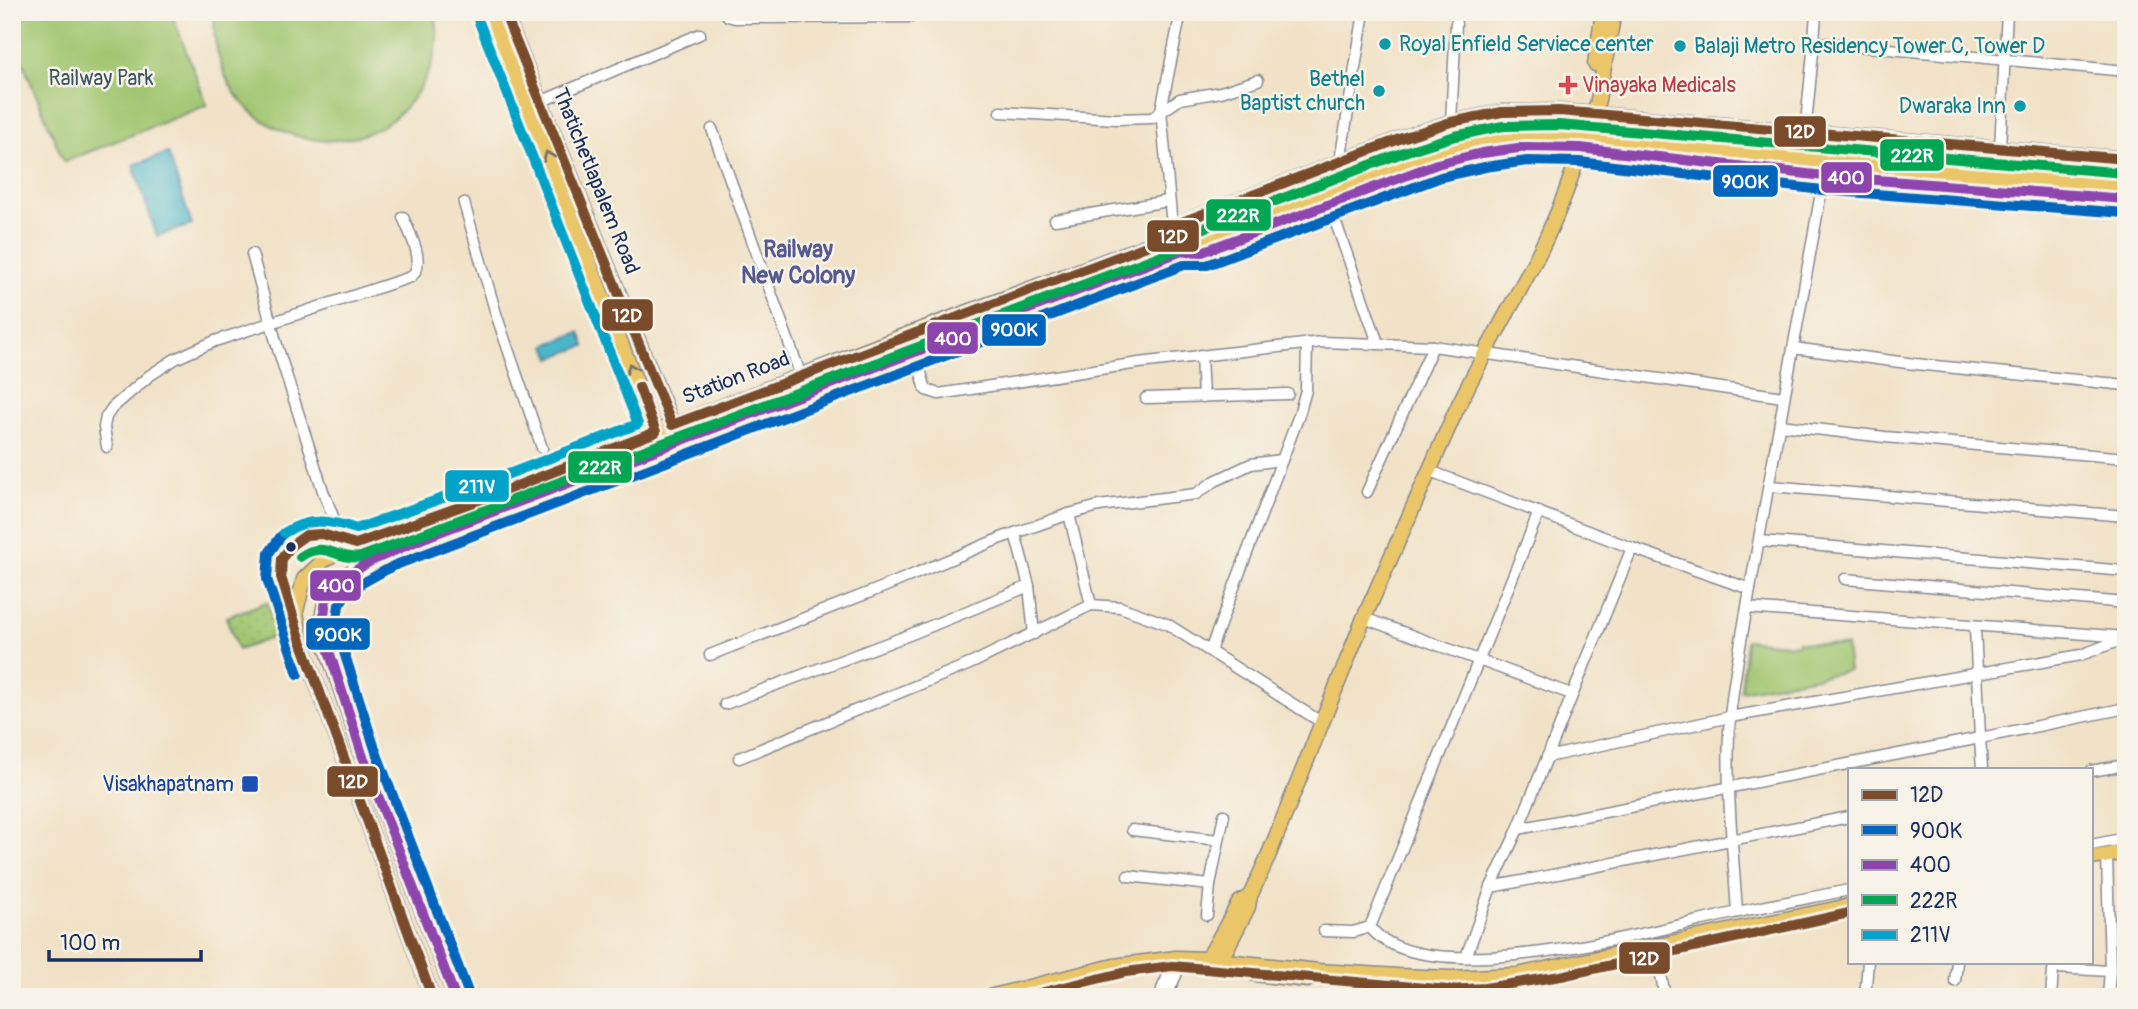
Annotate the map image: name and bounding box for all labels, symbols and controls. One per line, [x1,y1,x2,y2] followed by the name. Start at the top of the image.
[1399,31,1654,58] place label: Royal Enfield Serviece center
[1694,33,2045,60] place label: Balaji Metro Residency Tower C, Tower D
[1377,36,1393,52] marker: Royal Enfield Serviece center
[1672,38,1688,54] marker: Balaji Metro Residency Tower C, Tower D
[49,65,154,92] park label: Railway Park
[1240,66,1365,117] place label: Bethel Baptist church
[1582,72,1737,99] place label: Vinayaka Medicals
[1560,77,1576,93] marker: Vinayaka Medicals
[1371,83,1387,99] marker: Bethel Baptist church
[546,84,646,278] street label: Thatichetlapalem Road
[1899,93,2006,120] place label: Dwaraka Inn
[2012,98,2028,114] marker: Dwaraka Inn
[1773,115,1827,148] line badge: 12D
[1785,120,1815,144] text: 12D
[1879,138,1945,172] line badge: 222R
[1891,144,1933,168] text: 222R
[542,151,556,163] one-way arrow
[1820,161,1873,194] line badge: 400
[1712,164,1779,198] line badge: 900K
[1828,166,1865,190] text: 400
[1721,170,1769,194] text: 900K
[1205,198,1272,232] line badge: 222R
[1217,204,1259,228] text: 222R
[1146,219,1200,253] line badge: 12D
[1158,225,1188,249] text: 12D
[741,235,855,290] district label: Railway New Colony
[601,298,654,332] line badge: 12D
[612,304,642,328] text: 12D
[981,313,1047,347] line badge: 900K
[990,318,1038,342] text: 900K
[926,321,979,355] line badge: 400
[935,327,972,351] text: 400
[678,345,794,411] street label: Station Road
[626,363,640,375] one-way arrow
[567,450,633,484] line badge: 222R
[579,456,621,480] text: 222R
[444,469,510,503] line badge: 211V
[459,475,495,499] text: 211V
[284,540,298,554] unlabelled marker
[309,569,362,602] line badge: 400
[318,574,355,598] text: 400
[305,617,371,651] line badge: 900K
[314,623,362,647] text: 900K
[326,765,379,798] line badge: 12D
[1848,768,2092,964] legend
[338,770,368,794] text: 12D
[102,771,234,798] place label: Visakhapatnam
[240,774,260,794] marker: Visakhapatnam
[1910,782,1943,809] text: 12D
[1910,818,1963,845] text: 900K
[1910,852,1951,879] text: 400
[1910,888,1957,915] text: 222R
[49,918,201,962] scale bar
[1910,922,1951,949] text: 211V
[60,930,120,957] text: 100 m
[1618,941,1671,975] line badge: 12D
[1629,947,1659,971] text: 12D

